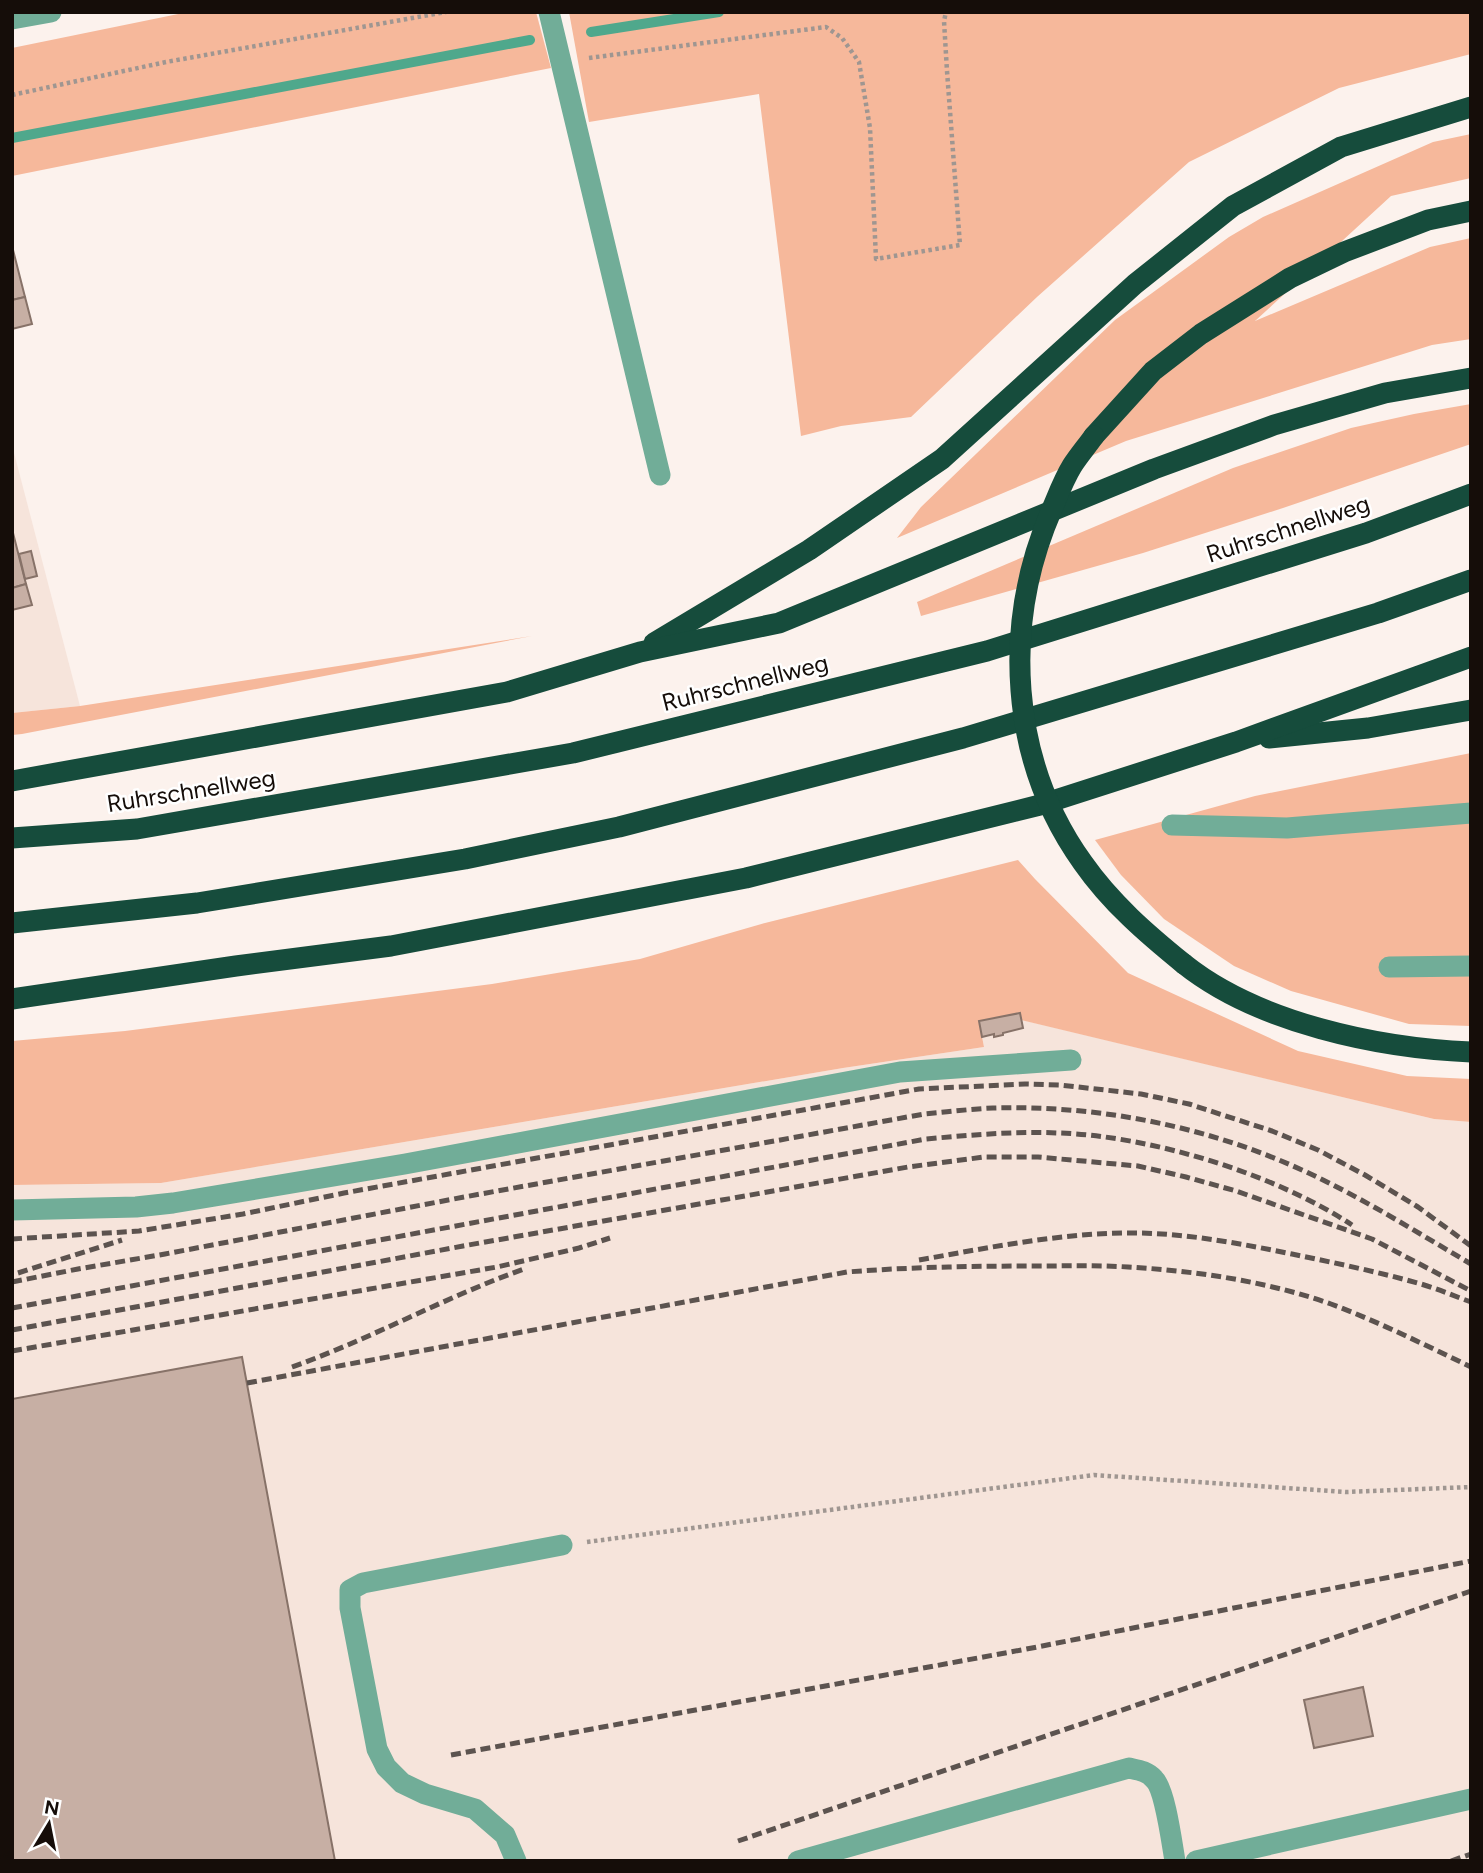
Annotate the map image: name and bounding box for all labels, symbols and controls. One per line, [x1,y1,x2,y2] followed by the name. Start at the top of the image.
[1202,488,1373,569] street label: Ruhrschnellweg
[659,648,831,717] street label: Ruhrschnellweg
[105,763,277,818] street label: Ruhrschnellweg
[14,1789,84,1859] north arrow
[43,1795,61,1820] text: N

